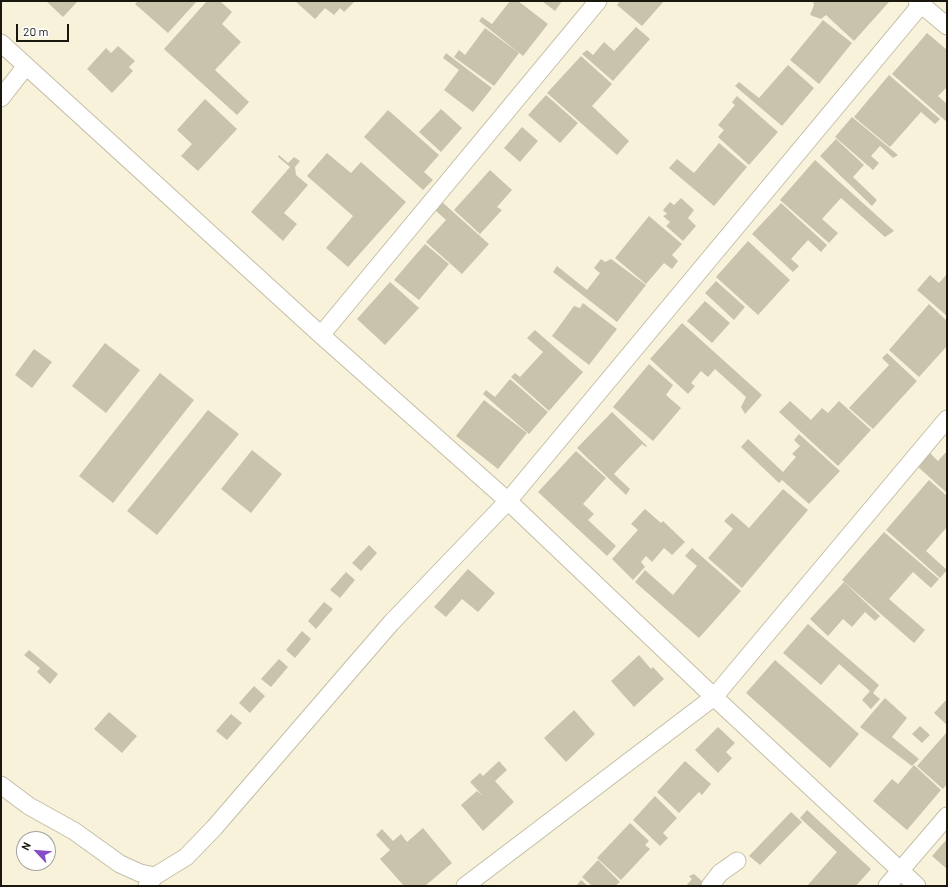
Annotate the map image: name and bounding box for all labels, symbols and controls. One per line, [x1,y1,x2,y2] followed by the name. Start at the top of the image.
[18,16,71,42] scale bar
[23,24,49,38] text: 20 m
[16,831,56,871] north arrow
[18,840,33,852] text: N

